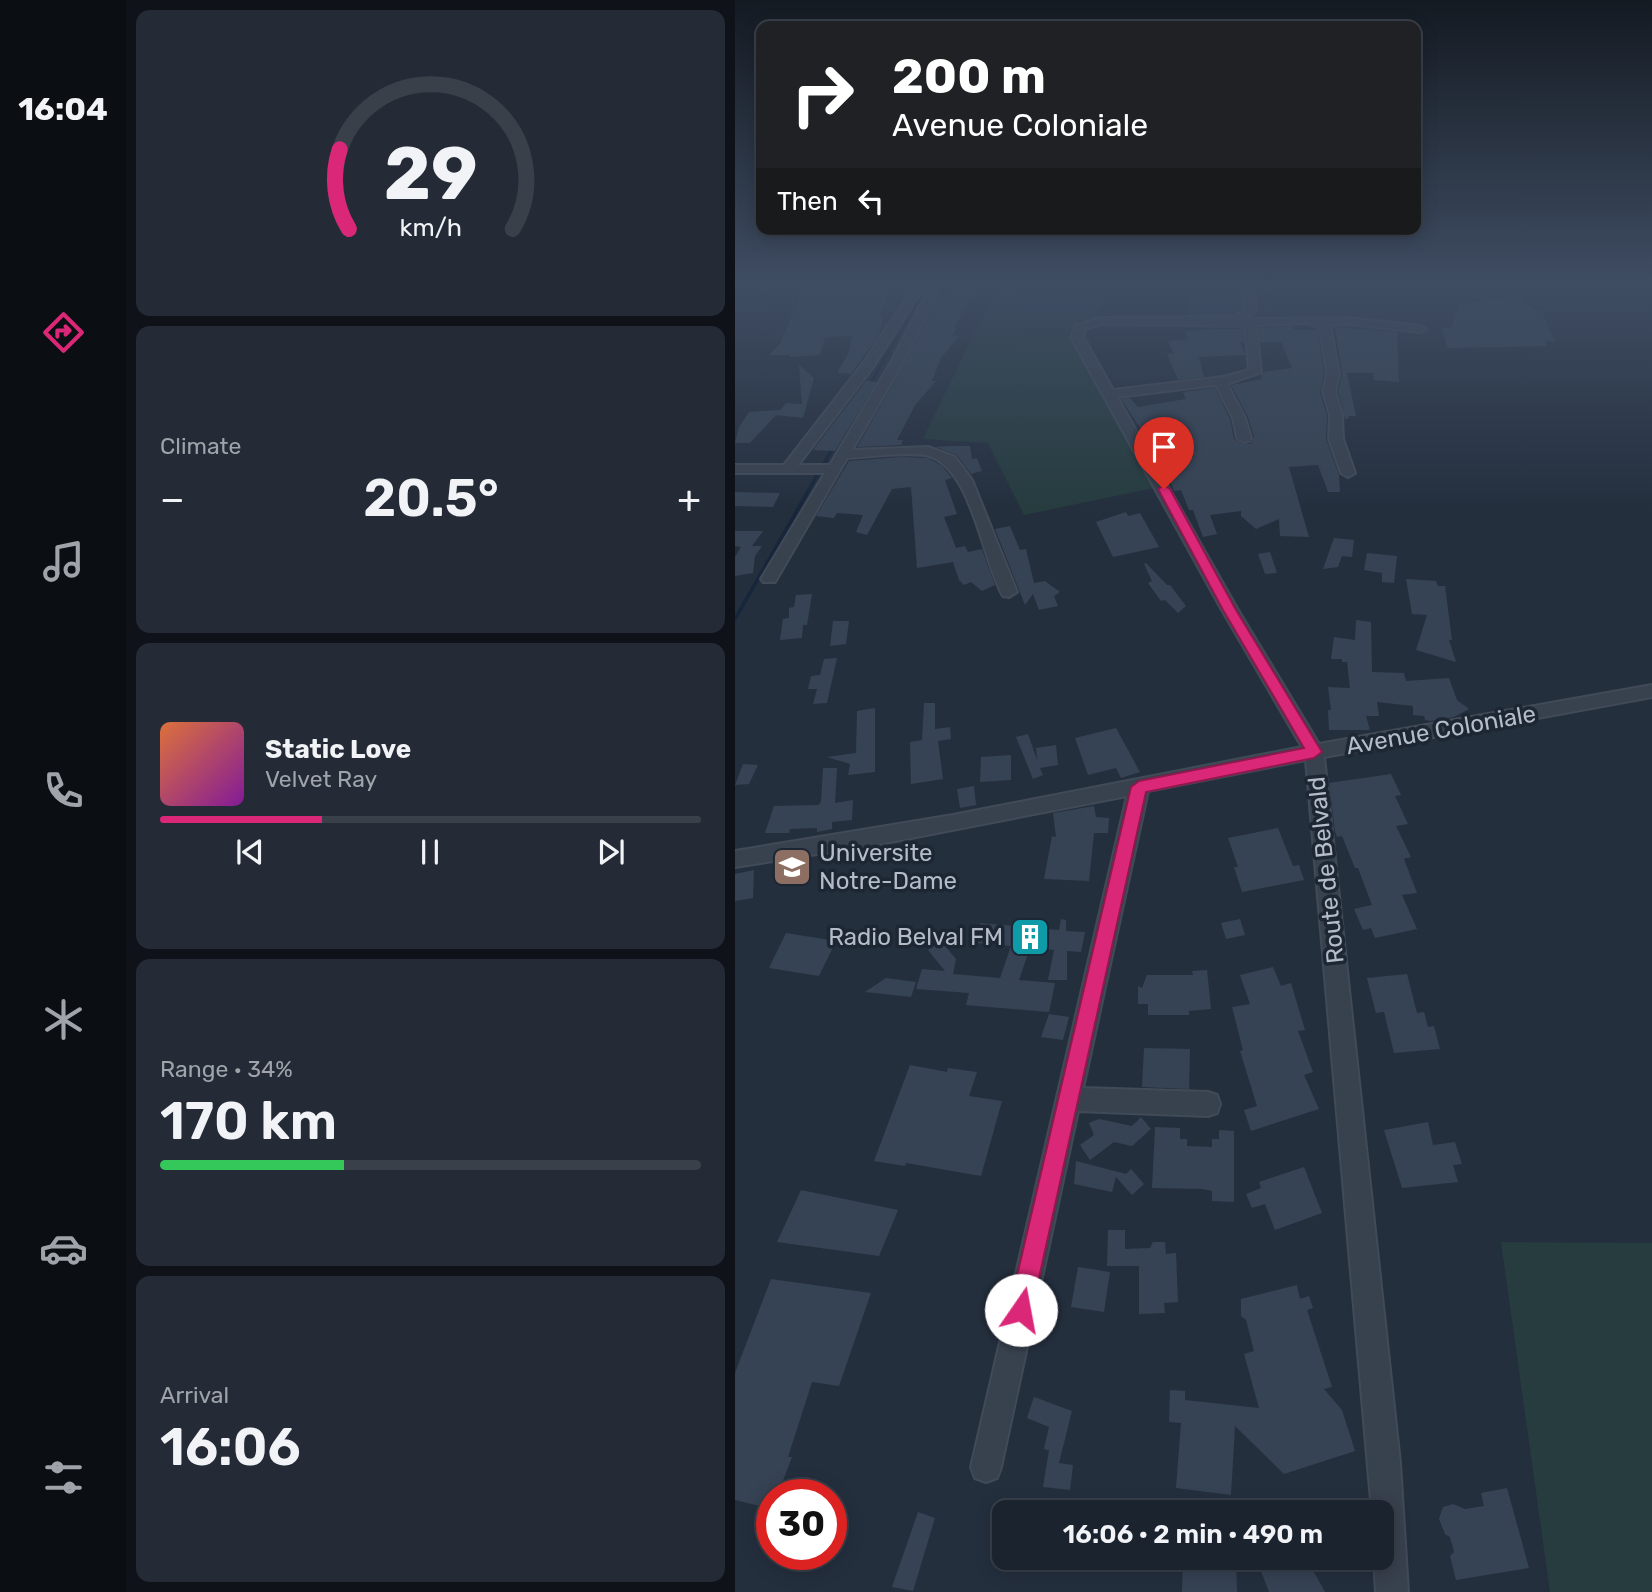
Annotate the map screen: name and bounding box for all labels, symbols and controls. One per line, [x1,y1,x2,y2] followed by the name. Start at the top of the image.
[892,47,1046,105] text: 200 m
[777,49,868,140] icon: right
[18,90,108,128] text: 16:04
[892,106,1148,144] text: Avenue Coloniale
[384,132,477,218] text: 29
[852,182,890,220] icon: left
[777,186,838,217] text: Then
[399,213,462,242] text: km/h
[39,308,88,357] icon: directions
[1134,417,1194,489] pin
[1145,428,1183,466] icon: arrive
[160,432,241,460] text: Climate
[363,467,499,529] text: 20.5°
[160,476,185,522] text: −
[677,476,701,522] text: +
[39,537,88,586] icon: music
[1344,700,1538,760] street label: Avenue Coloniale
[265,734,411,765] text: Static Love
[265,765,377,793] text: Velvet Ray
[39,766,88,815] icon: phone
[1302,775,1350,965] street label: Route de Belvald
[231,833,269,871] icon: previous
[411,833,449,871] icon: pause
[592,833,630,871] icon: next
[819,839,957,895] place label: Universite Notre-Dame
[771,846,813,888] school or university icon: Universite Notre-Dame
[1009,916,1051,958] building icon: Radio Belval FM
[828,923,1003,951] place label: Radio Belval FM
[39,995,88,1044] icon: climate
[160,1055,293,1083] text: Range · 34%
[160,1090,337,1152] text: 170 km
[39,1224,88,1273] icon: car
[984,1273,1058,1347] position arrow
[160,1381,229,1409] text: Arrival
[160,1416,301,1478] text: 16:06
[39,1453,88,1502] icon: filters
[756,1479,847,1570] speed limit sign: 30
[1063,1519,1323,1550] text: 16:06 · 2 min · 490 m

